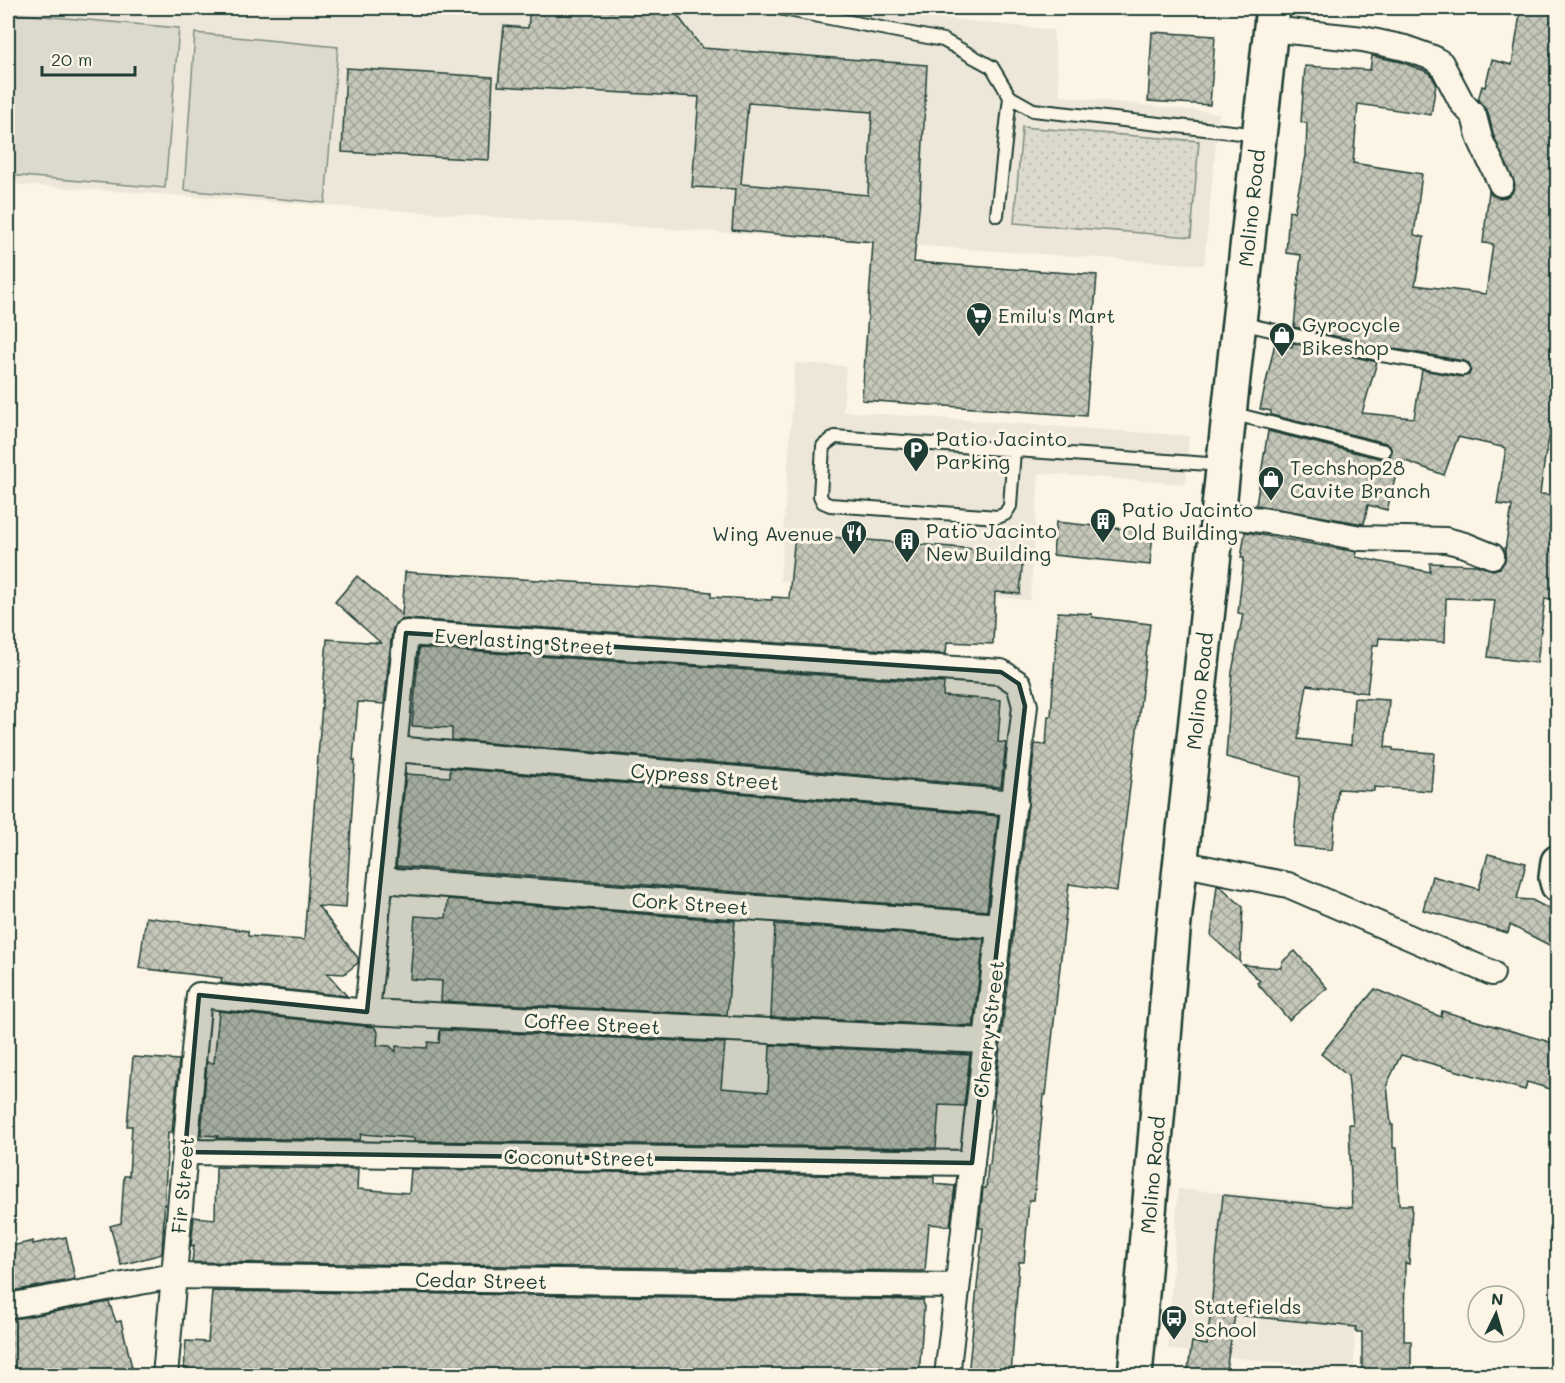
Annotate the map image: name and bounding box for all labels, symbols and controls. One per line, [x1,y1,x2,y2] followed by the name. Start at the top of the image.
[42,39,135,77] scale bar
[51,47,92,71] text: 20 m
[1232,148,1270,268] street label: Molino Road
[964,300,994,338] supermarket icon: Emilu's Mart
[998,302,1115,328] place label: Emilu's Mart
[1302,311,1401,360] place label: Gyrocycle Bikeshop
[1267,320,1297,358] shop icon: Gyrocycle Bikeshop
[936,425,1067,474] place label: Patio Jacinto Parking
[901,435,931,473] parking icon: Patio Jacinto Parking
[1290,454,1430,503] place label: Techshop28 Cavite Branch
[1256,464,1286,502] shop icon: Techshop28 Cavite Branch
[1122,496,1253,545] place label: Patio Jacinto Old Building
[1088,506,1118,544] building icon: Patio Jacinto Old Building
[926,517,1057,566] place label: Patio Jacinto New Building
[839,518,869,556] restaurant icon: Wing Avenue
[712,520,834,546] place label: Wing Avenue
[892,526,922,564] building icon: Patio Jacinto New Building
[434,622,614,660] street label: Everlasting Street
[1180,631,1218,751] street label: Molino Road
[630,757,780,795] street label: Cypress Street
[631,886,749,920] street label: Cork Street
[967,959,1009,1099] street label: Cherry Street
[523,1006,661,1040] street label: Coffee Street
[1134,1115,1170,1235] street label: Molino Road
[165,1135,199,1235] street label: Fir Street
[503,1143,655,1171] street label: Coconut Street
[415,1266,547,1294] street label: Cedar Street
[1466,1284,1526,1344] north arrow
[1490,1288,1504,1310] text: N
[1194,1293,1301,1342] place label: Statefields School
[1159,1303,1189,1341] bus stop icon: Statefields School

